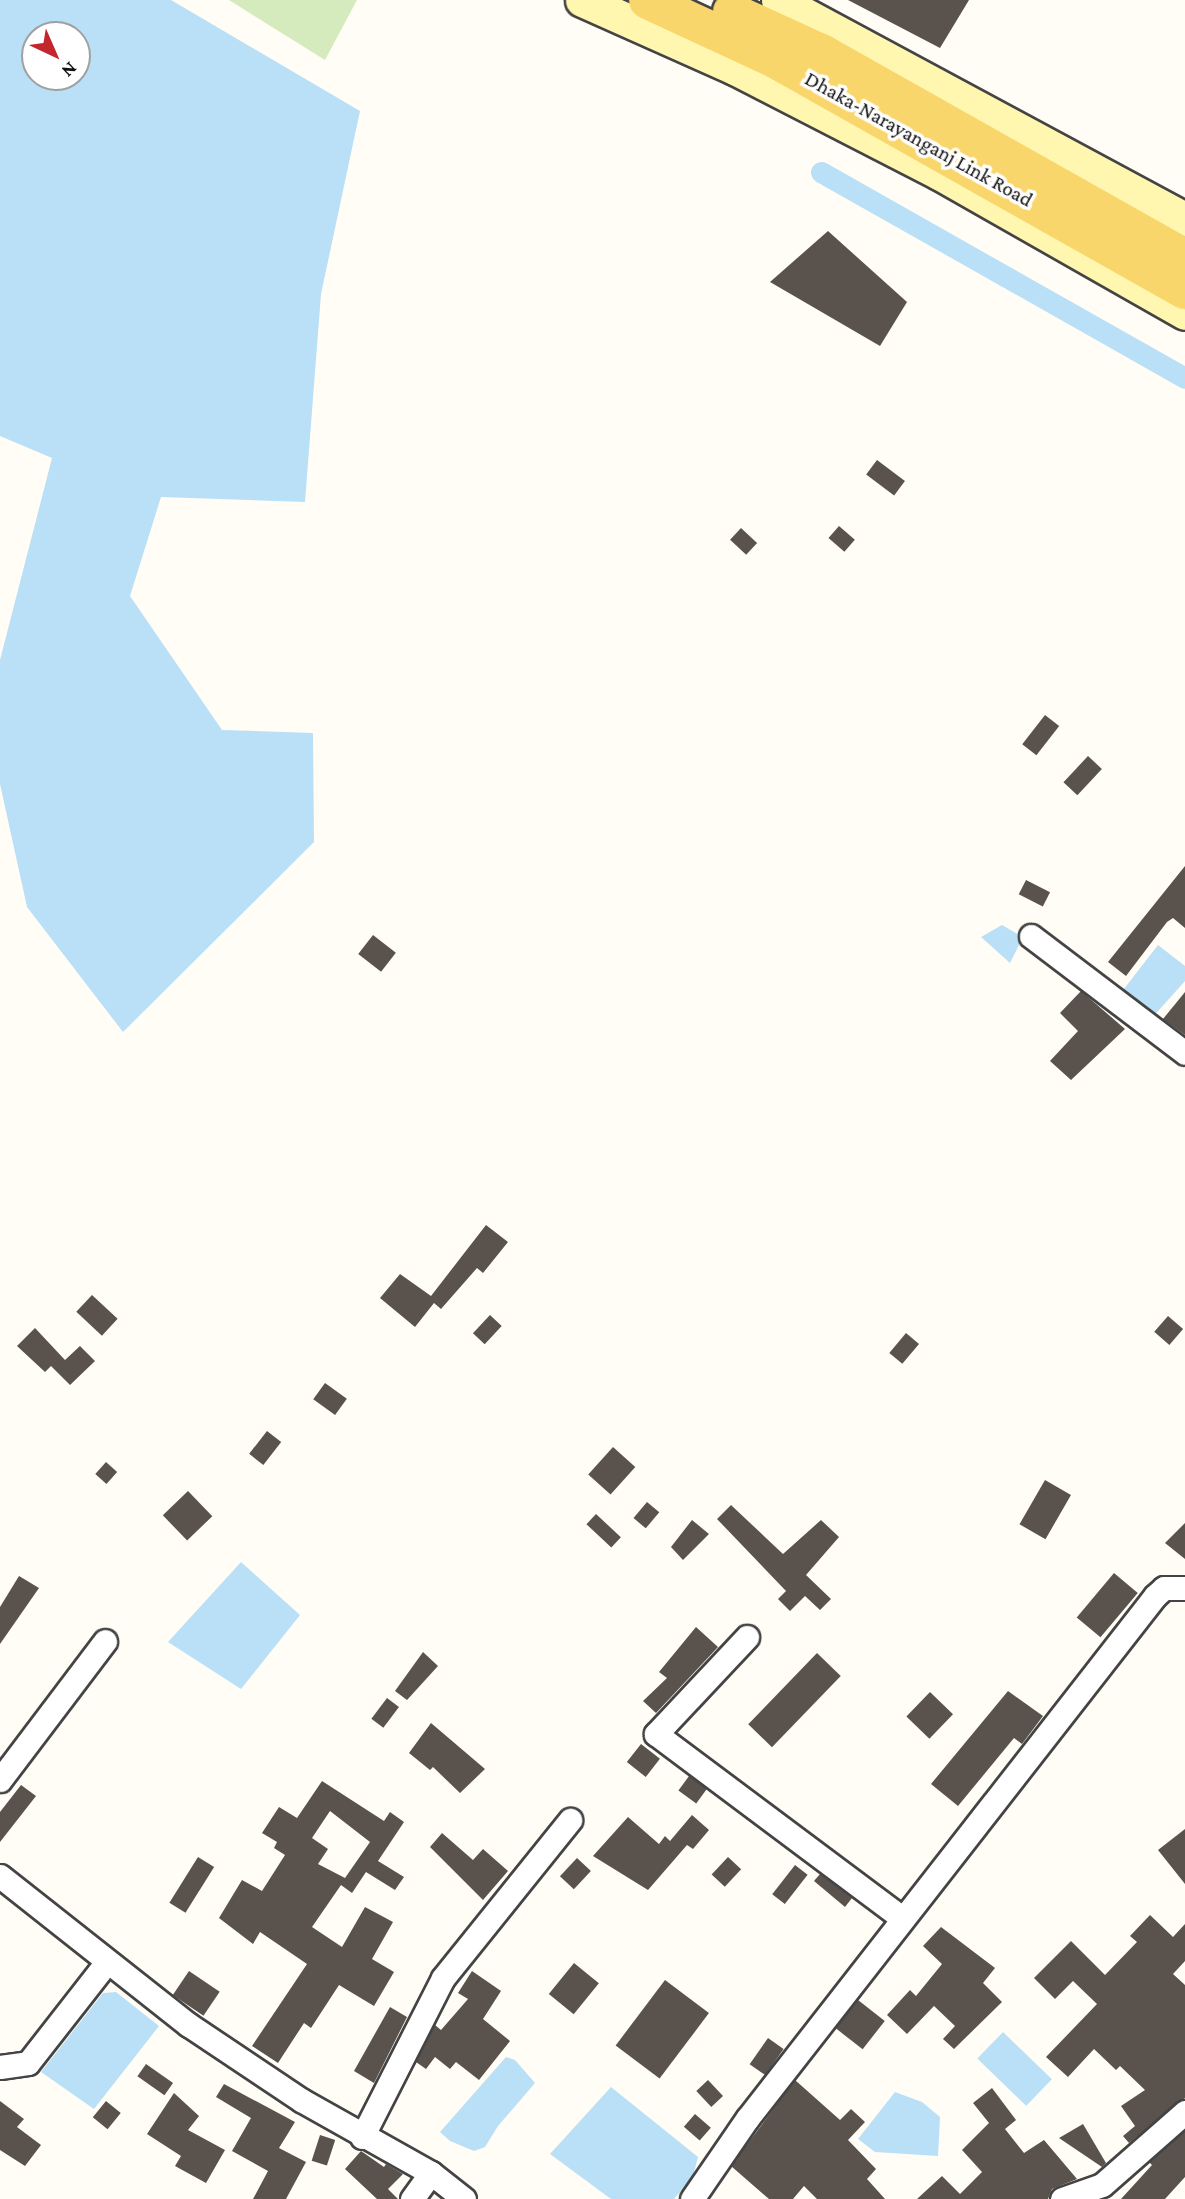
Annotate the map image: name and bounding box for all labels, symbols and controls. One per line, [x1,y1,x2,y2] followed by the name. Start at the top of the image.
[21,21,91,91] north arrow
[58,58,82,82] text: N
[801,66,1037,212] street label: Dhaka-Narayanganj Link Road

